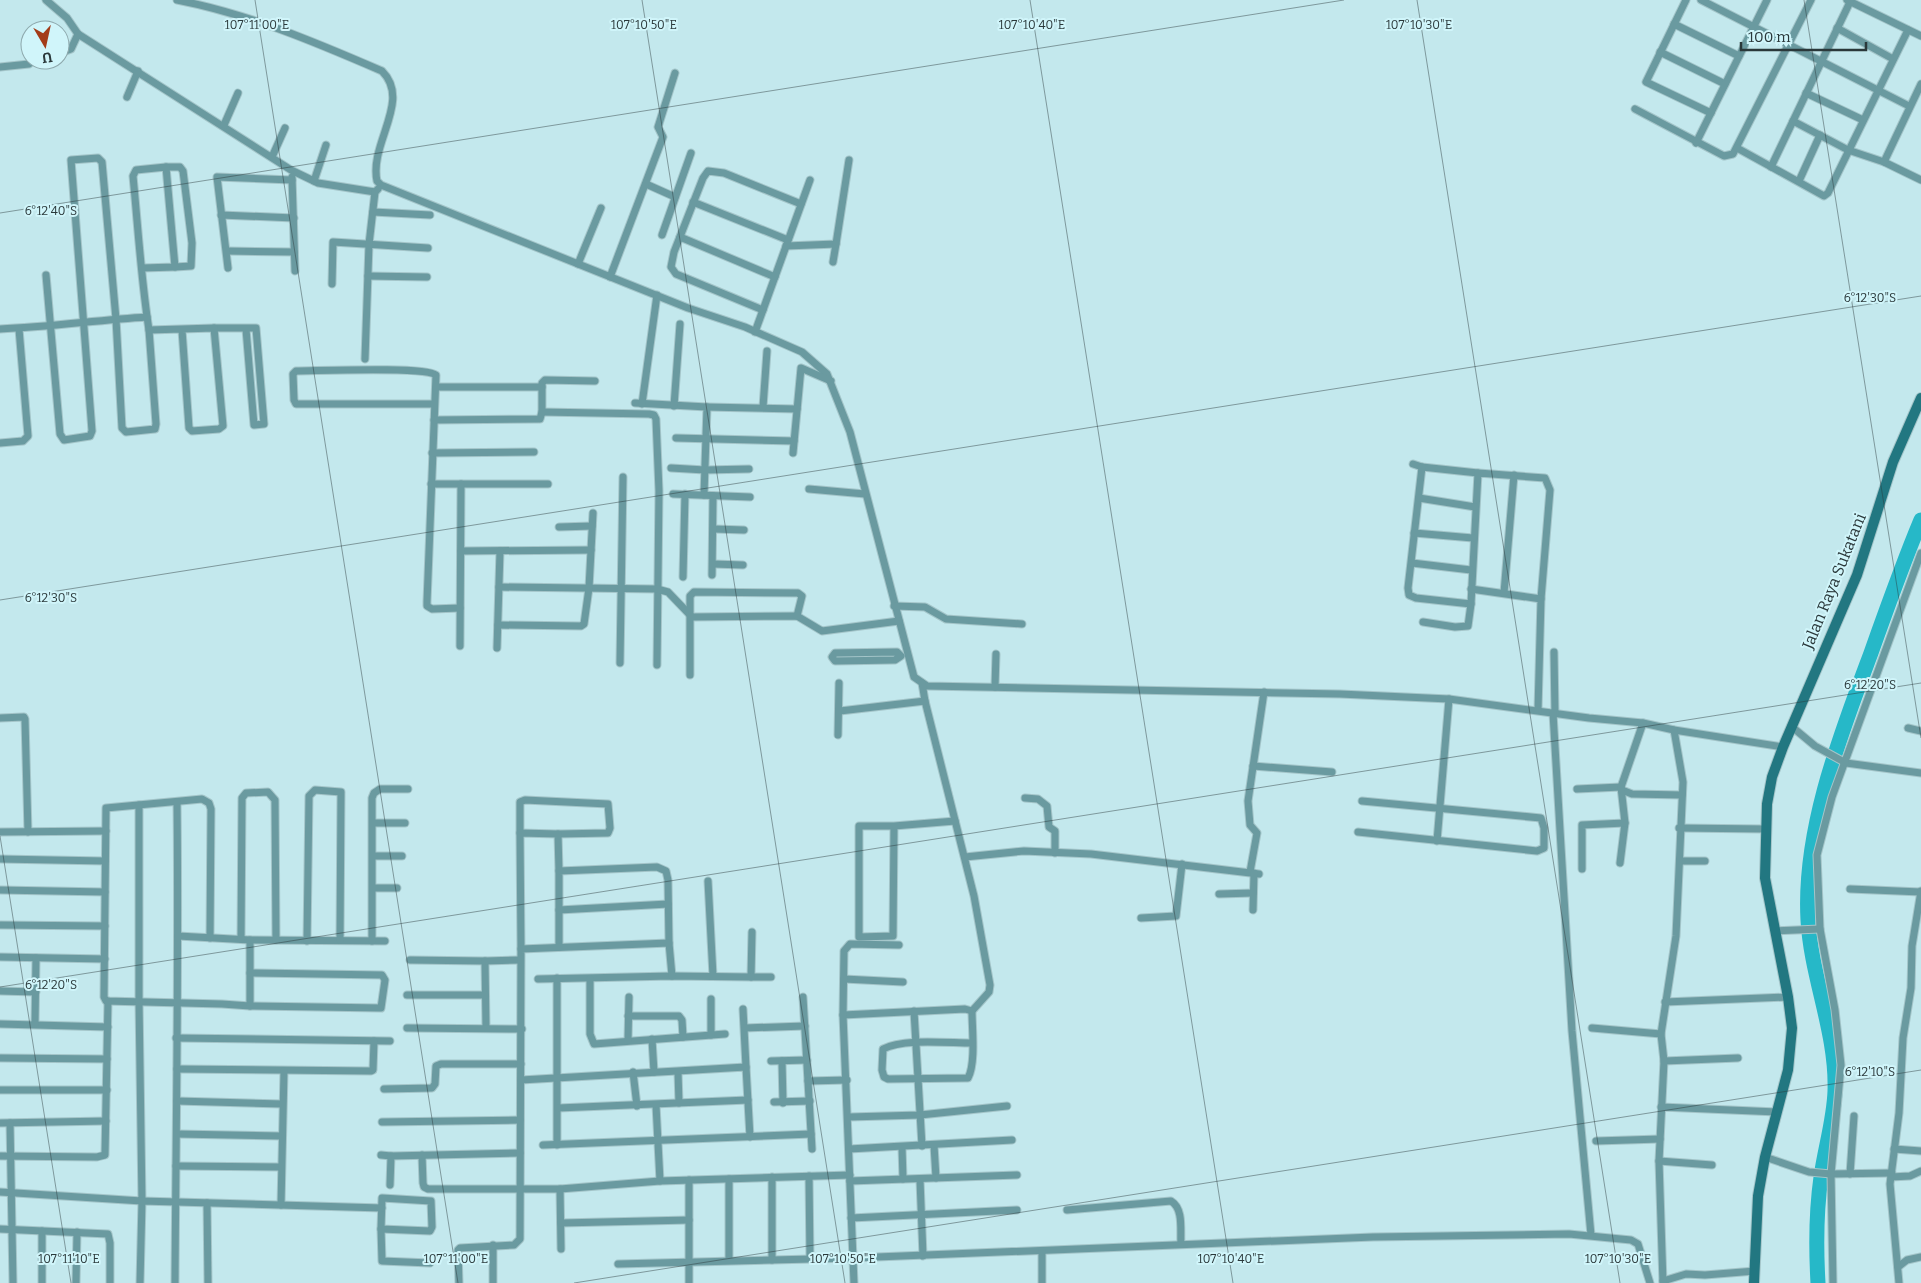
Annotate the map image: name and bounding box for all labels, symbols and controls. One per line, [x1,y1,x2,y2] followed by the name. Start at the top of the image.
[225,18,289,32] text: 107°11'00"E
[611,18,677,32] text: 107°10'50"E
[999,18,1065,32] text: 107°10'40"E
[1386,18,1452,32] text: 107°10'30"E
[20,20,70,70] north arrow
[1741,20,1866,52] scale bar
[1748,28,1791,46] text: 100 m
[40,48,53,67] text: U
[25,204,77,218] text: 6°12'40"S
[1844,291,1896,305] text: 6°12'30"S
[1798,510,1870,653] street label: Jalan Raya Sukatani
[25,591,77,605] text: 6°12'30"S
[1844,678,1896,692] text: 6°12'20"S
[25,978,77,992] text: 6°12'20"S
[1845,1065,1895,1079] text: 6°12'10"S
[38,1252,100,1266] text: 107°11'10"E
[424,1252,488,1266] text: 107°11'00"E
[810,1252,876,1266] text: 107°10'50"E
[1198,1252,1264,1266] text: 107°10'40"E
[1585,1252,1651,1266] text: 107°10'30"E

